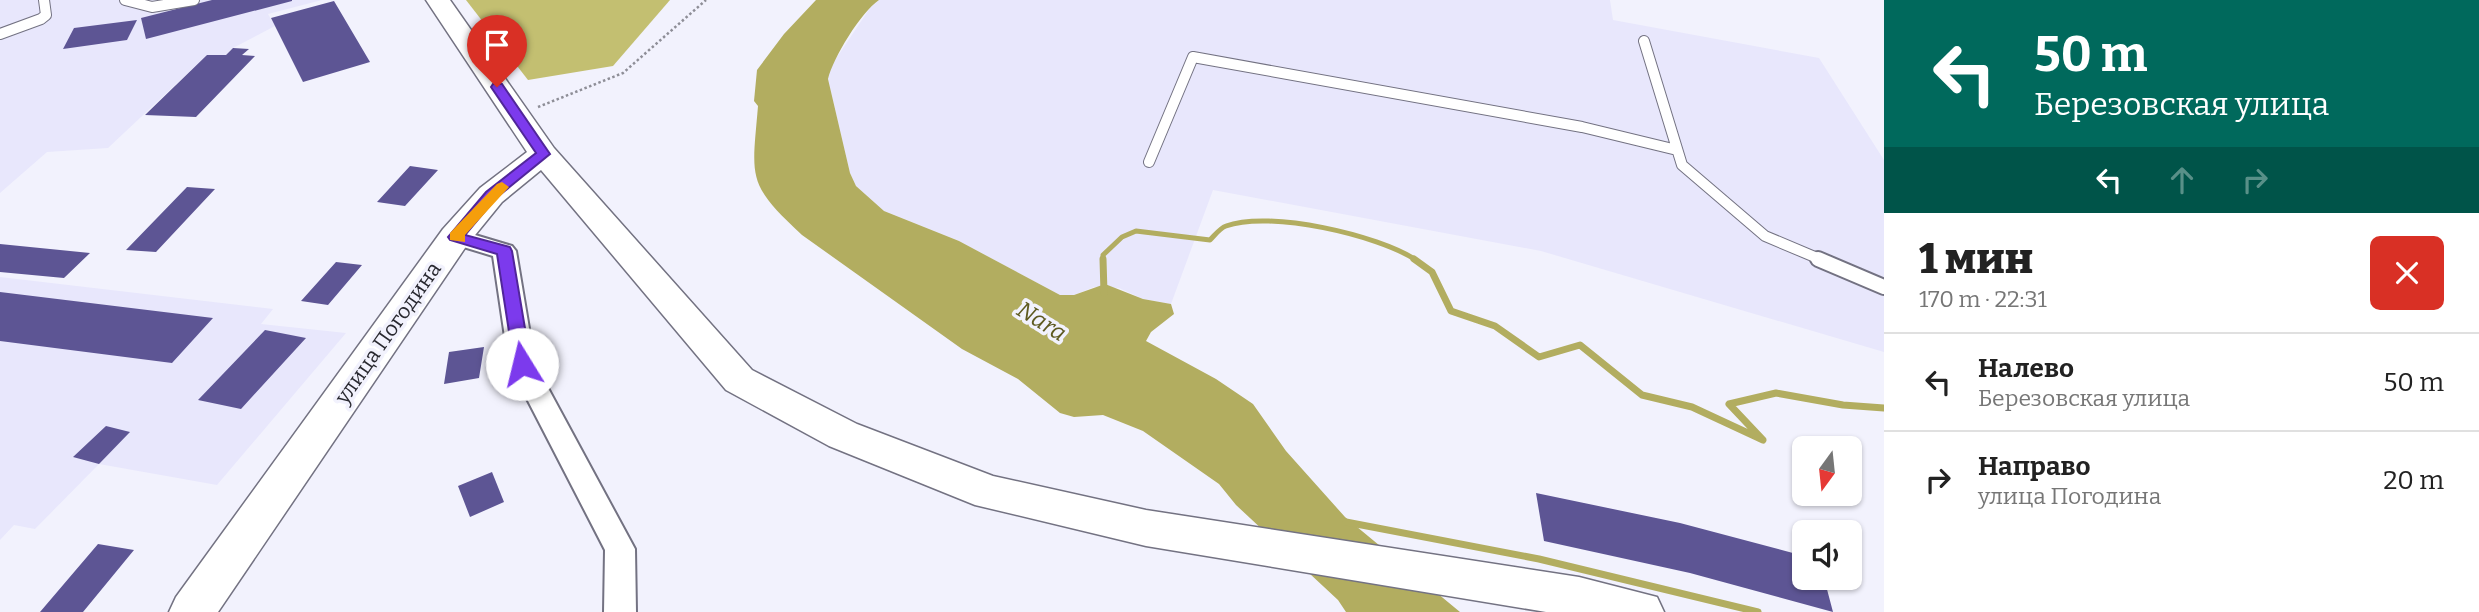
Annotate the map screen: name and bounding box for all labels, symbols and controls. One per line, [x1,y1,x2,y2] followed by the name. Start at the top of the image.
[467,15,527,87] pin
[2034,25,2147,84] text: 50 m
[478,26,516,64] icon: arrive
[1919,28,2010,119] icon: left
[2034,85,2329,123] text: Березовская улица
[2090,161,2128,199] icon: left
[2163,161,2201,199] icon: ahead
[2236,161,2274,199] icon: right
[1919,234,2033,284] text: 1 мин
[2370,236,2444,310] button: close
[329,257,447,410] street label: улица Погодина
[1919,285,2047,313] text: 170 m · 22:31
[1012,295,1072,347] water label: Nara
[485,327,559,401] position arrow
[1978,353,2074,384] text: Налево
[1919,363,1957,401] icon: left
[2383,367,2444,398] text: 50 m
[1978,384,2190,412] text: Березовская улица
[1792,436,1862,506] north arrow
[1792,436,1862,590] map controls
[1978,451,2091,482] text: Направо
[1919,461,1957,499] icon: right
[2383,465,2444,496] text: 20 m
[1978,482,2161,510] text: улица Погодина
[1792,520,1862,590] button: sound

